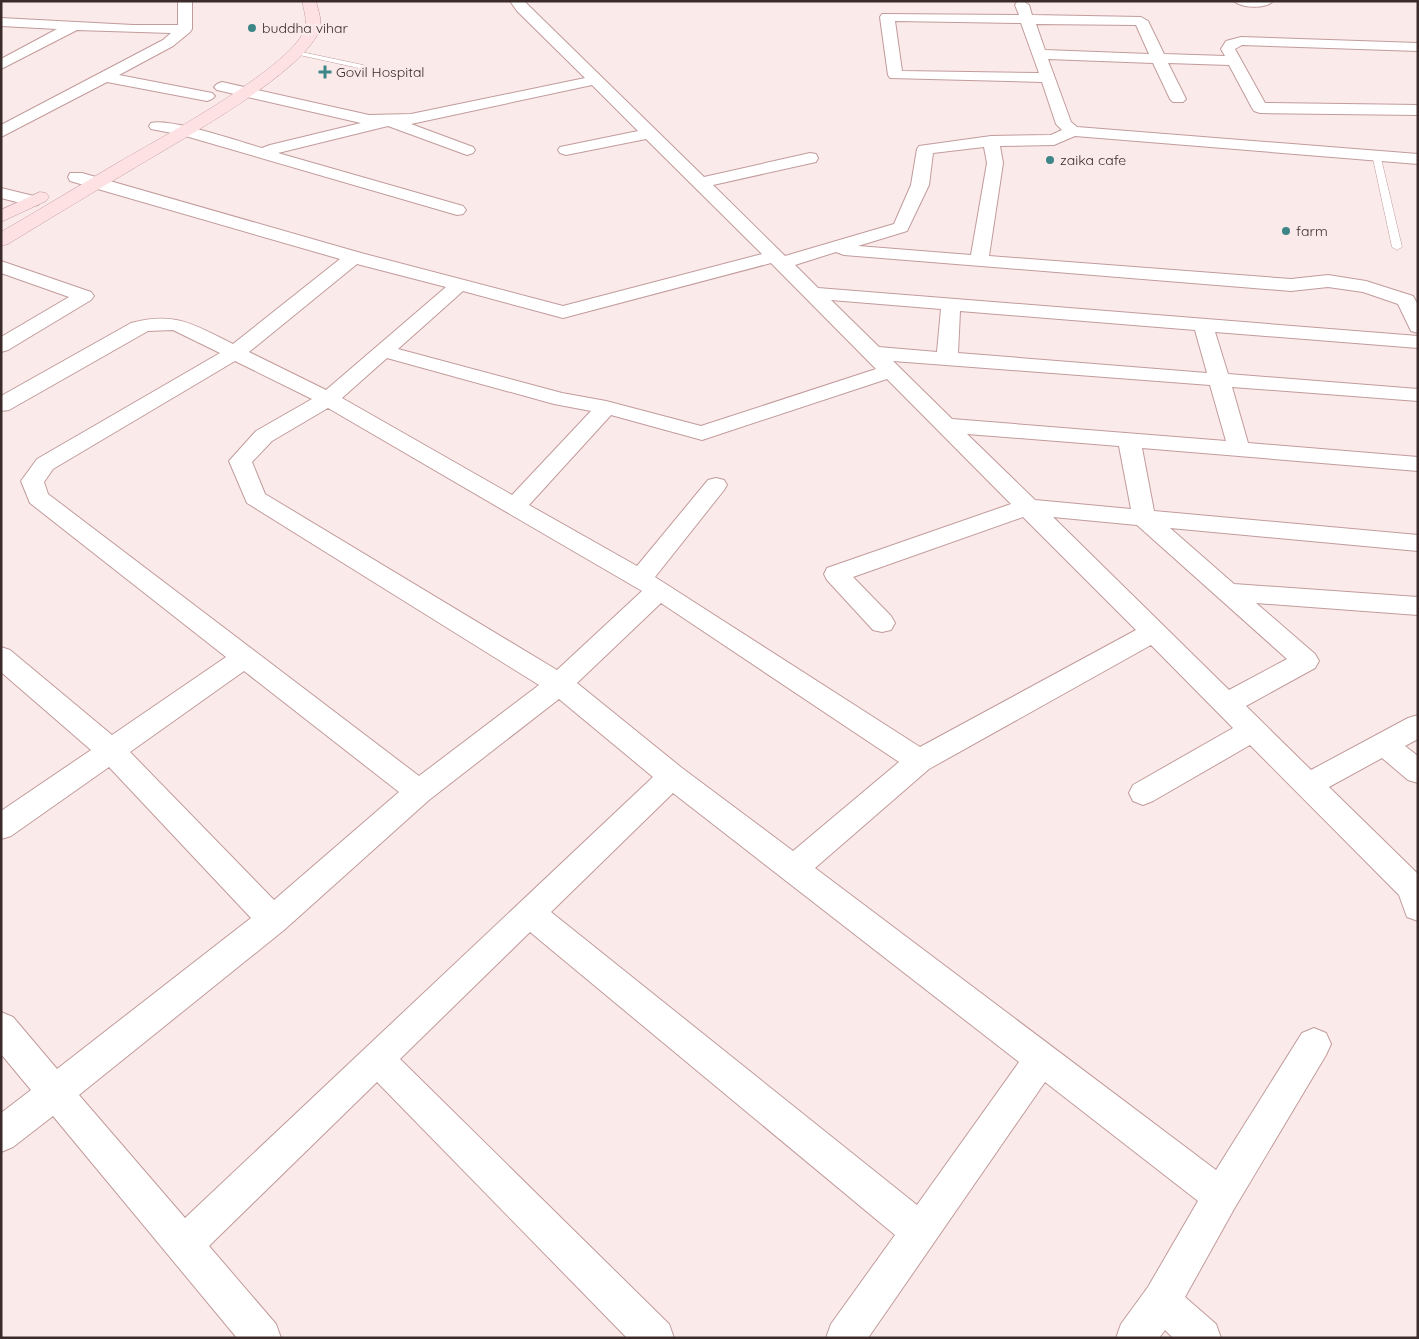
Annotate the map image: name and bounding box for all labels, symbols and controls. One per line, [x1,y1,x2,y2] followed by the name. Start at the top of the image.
[262,19,349,37] place label: buddha vihar
[246,22,258,34] marker: buddha vihar
[336,63,425,81] place label: Govil Hospital
[318,65,332,79] marker: Govil Hospital
[1060,151,1126,169] place label: zaika cafe
[1044,154,1056,166] marker: zaika cafe
[1296,222,1328,240] place label: farm
[1280,225,1292,237] marker: farm

